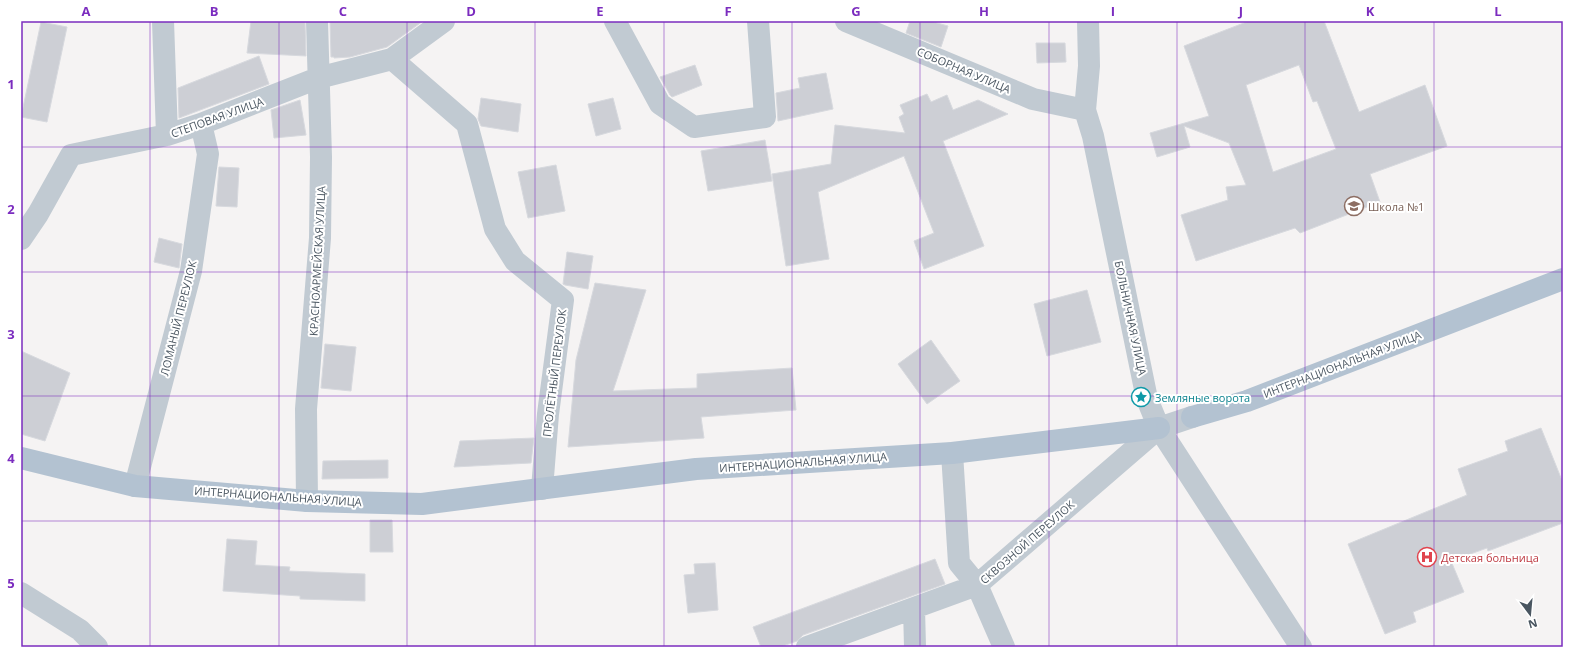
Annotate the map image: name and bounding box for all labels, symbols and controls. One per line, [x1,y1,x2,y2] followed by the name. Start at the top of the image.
[82,2,91,20] text: A
[210,2,219,20] text: B
[339,2,347,20] text: C
[466,2,476,20] text: D
[596,2,604,20] text: E
[724,2,732,20] text: F
[851,2,861,20] text: G
[979,2,989,20] text: H
[1111,2,1115,20] text: I
[1238,2,1243,20] text: J
[1366,2,1375,20] text: K
[1494,2,1502,20] text: L
[915,44,1013,96] street label: СОБОРНАЯ УЛИЦА
[7,75,15,93] text: 1
[169,93,265,141] street label: СТЕПОВАЯ УЛИЦА
[306,186,328,336] street label: КРАСНОАРМЕЙСКАЯ УЛИЦА
[1343,195,1365,217] school or university icon: Школа №1
[1368,199,1424,214] place label: Школа №1
[7,200,15,218] text: 2
[156,258,200,377] street label: ЛОМАНЫЙ ПЕРЕУЛОК
[1112,259,1150,377] street label: БОЛЬНИЧНАЯ УЛИЦА
[539,308,569,438] street label: ПРОЛЁТНЫЙ ПЕРЕУЛОК
[7,325,15,343] text: 3
[1261,327,1423,401] street label: ИНТЕРНАЦИОНАЛЬНАЯ УЛИЦА
[1130,386,1152,408] place icon: Земляные ворота
[1155,390,1250,405] place label: Земляные ворота
[7,449,15,467] text: 4
[719,449,887,475] street label: ИНТЕРНАЦИОНАЛЬНАЯ УЛИЦА
[194,483,362,509] street label: ИНТЕРНАЦИОНАЛЬНАЯ УЛИЦА
[977,497,1078,587] street label: СКВОЗНОЙ ПЕРЕУЛОК
[1416,546,1438,568] hospital icon: Детская больница
[1441,550,1539,565] place label: Детская больница
[7,574,15,592] text: 5
[1510,594,1550,634] north arrow
[1527,616,1539,633] text: N

